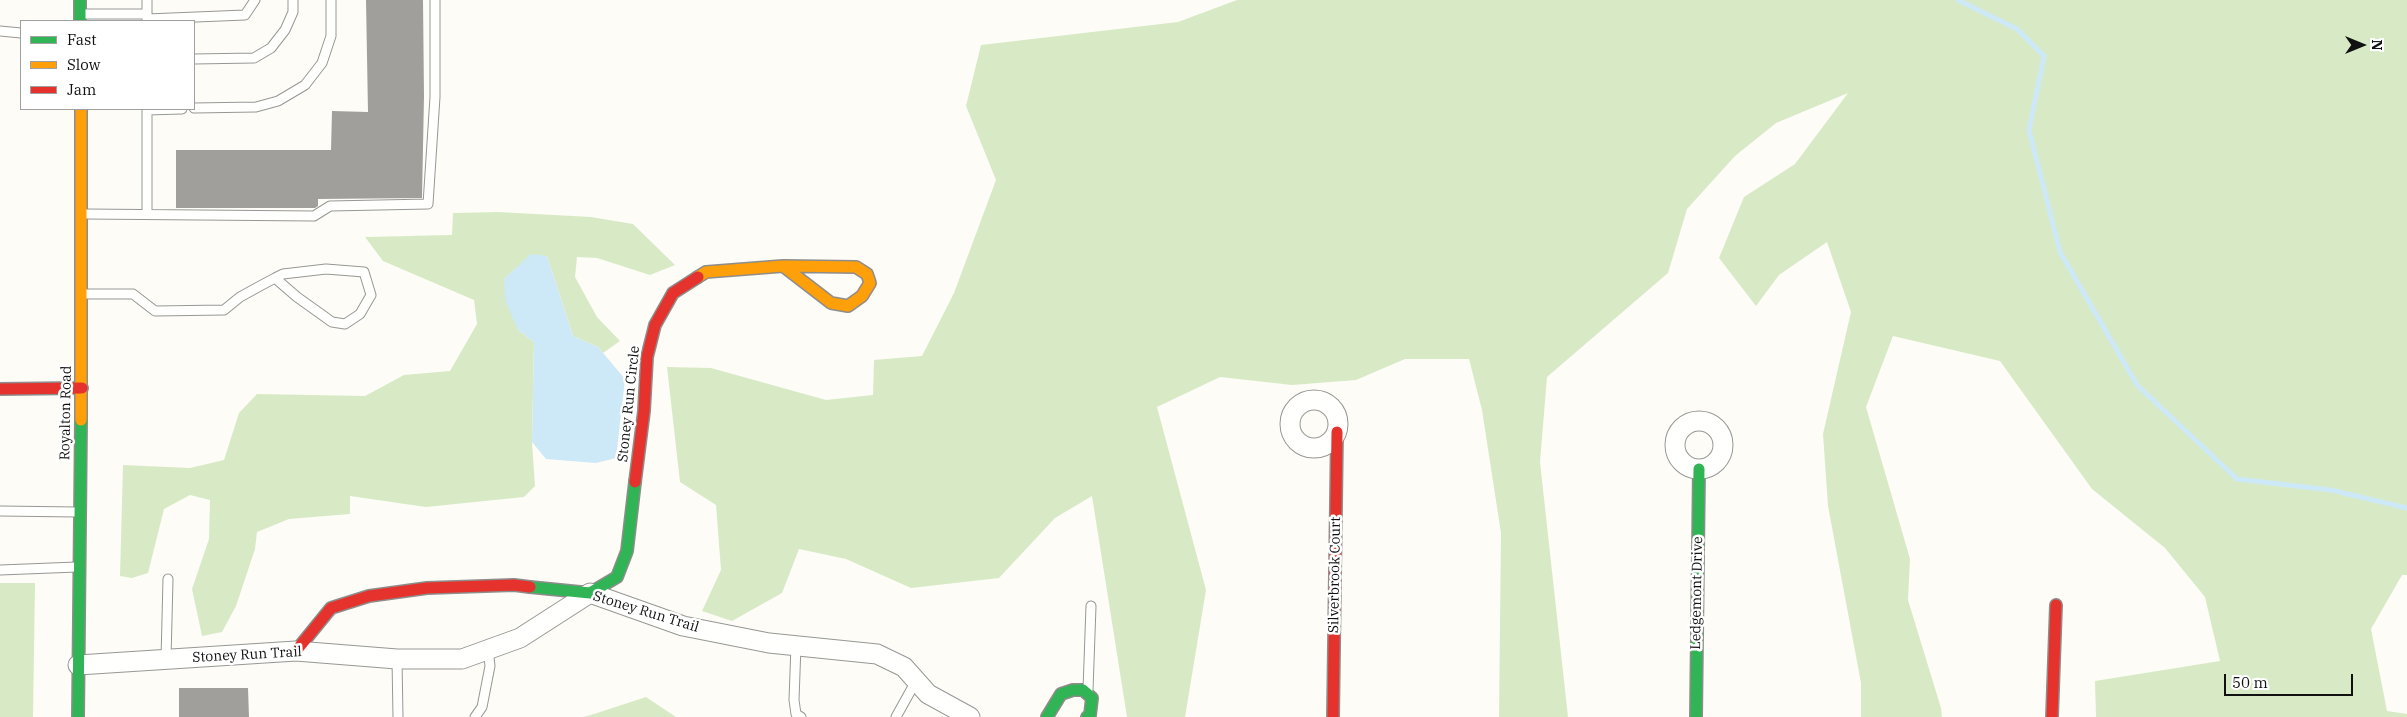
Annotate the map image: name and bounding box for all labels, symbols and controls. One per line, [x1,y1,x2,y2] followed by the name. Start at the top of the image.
[20,20,195,110] legend
[2337,20,2387,70] north arrow
[67,30,97,49] text: Fast
[2368,39,2386,51] text: N
[67,55,100,74] text: Slow
[67,80,96,99] text: Jam
[615,345,643,463] street label: Stoney Run Circle
[57,366,75,460] street label: Royalton Road
[1326,517,1344,633] street label: Silverbrook Court
[1688,536,1706,650] street label: Ledgemont Drive
[591,588,701,636] street label: Stoney Run Trail
[192,644,302,666] street label: Stoney Run Trail
[2227,664,2356,696] scale bar
[2232,673,2268,692] text: 50 m

